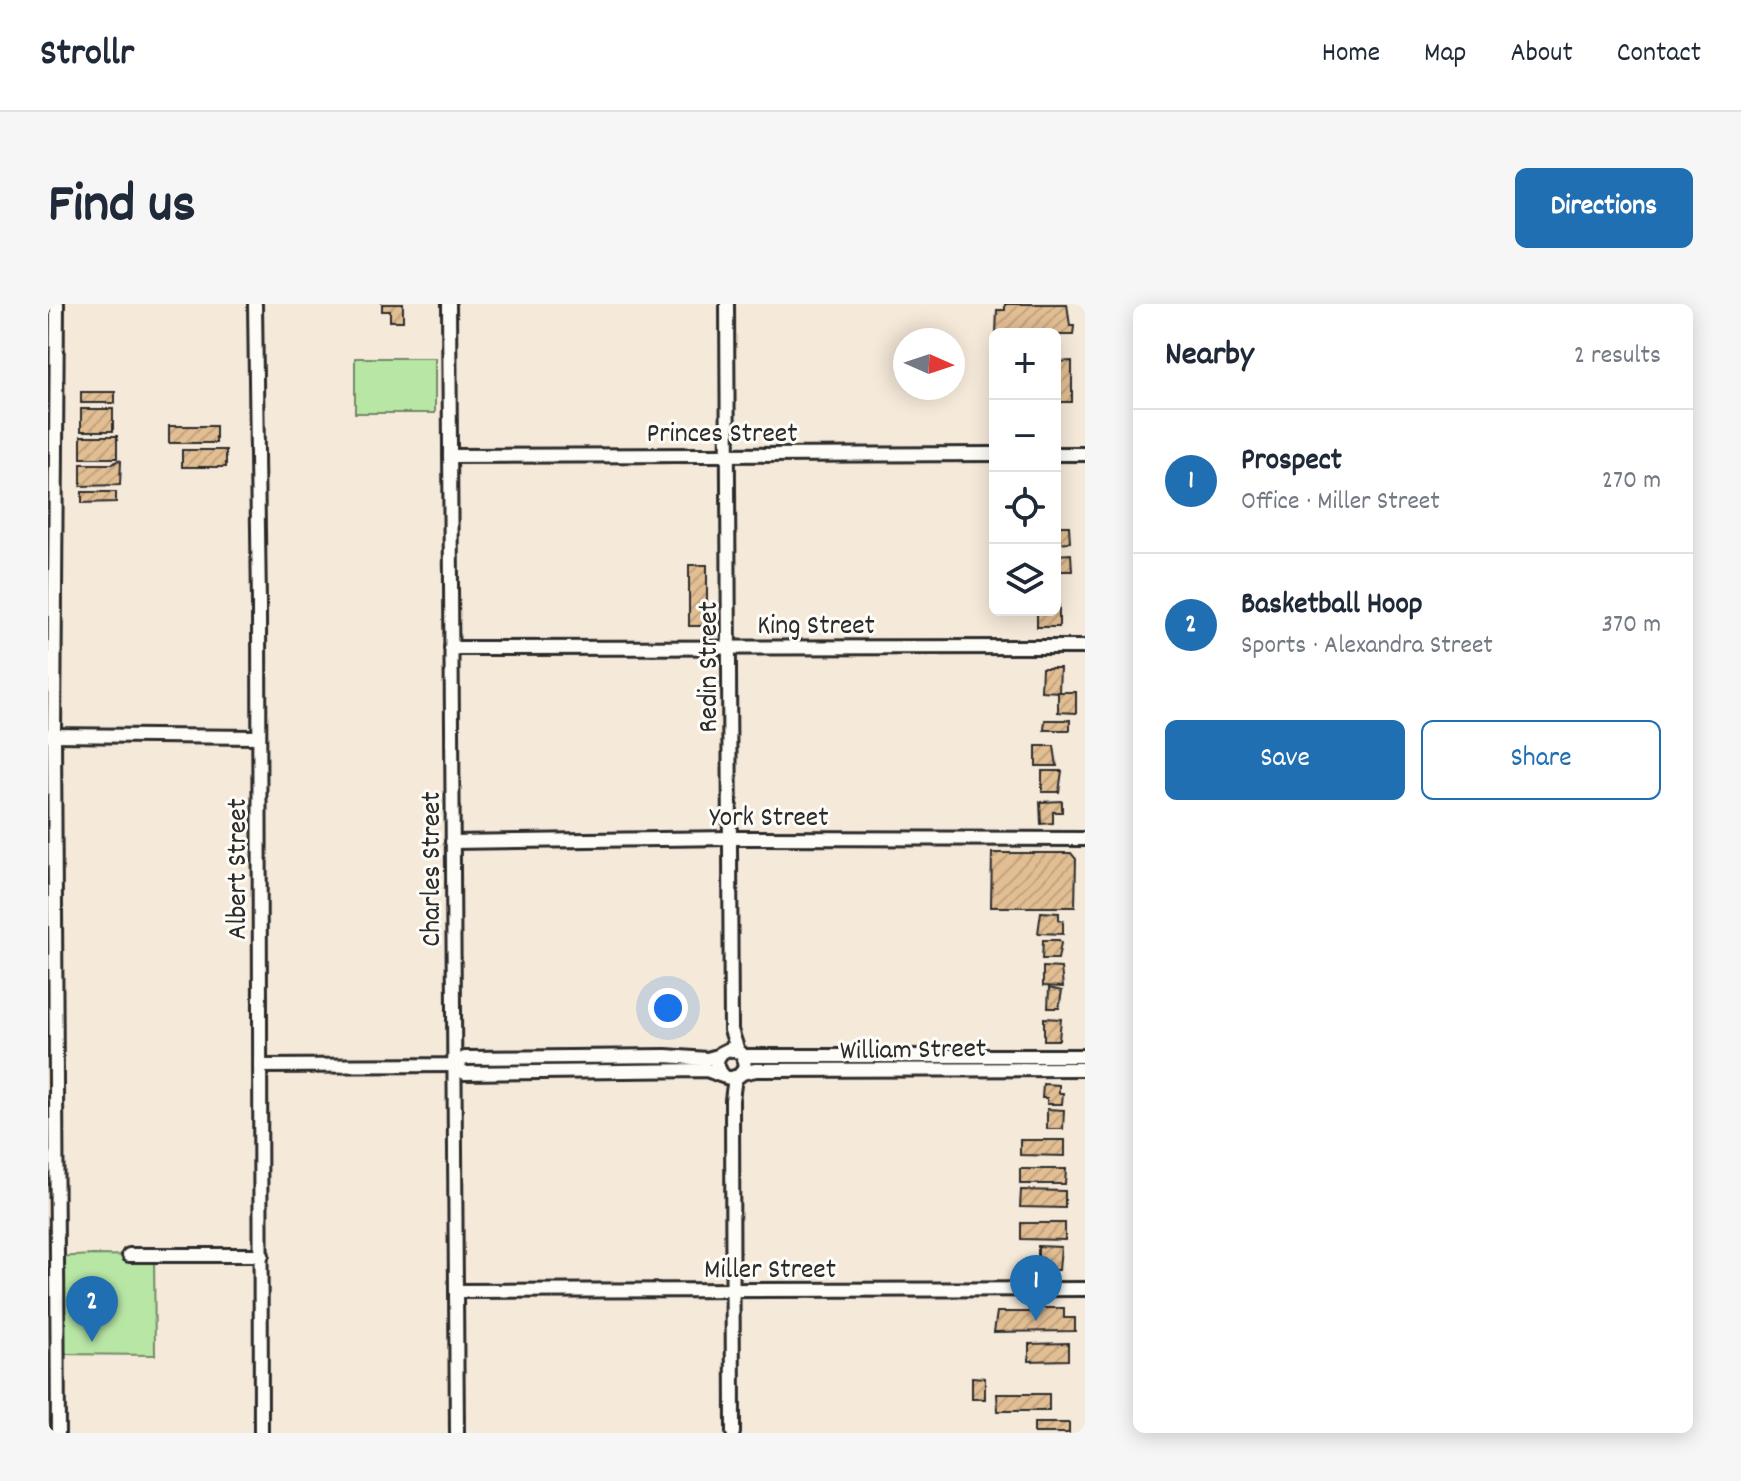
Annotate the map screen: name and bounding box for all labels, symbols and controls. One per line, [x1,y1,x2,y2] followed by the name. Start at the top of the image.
[40,28,134,83] text: Strollr
[1322,35,1380,75] text: Home
[1424,35,1466,75] text: Map
[1510,35,1573,75] text: About
[1617,35,1701,75] text: Contact
[48,168,196,248] text: Find us
[1515,168,1693,248] button: Directions
[893,328,965,400] north arrow
[989,328,1061,616] map controls
[989,328,1061,400] button: +
[1165,332,1254,381] text: Nearby
[1574,338,1661,375] text: 2 results
[989,400,1061,472] button: −
[647,416,797,456] street label: Princes Street
[1241,441,1342,484] text: Prospect
[1188,463,1194,500] text: 1
[1602,463,1661,500] text: 270 m
[989,472,1061,544] button: locate
[1241,484,1440,521] text: Office · Miller Street
[989,544,1061,616] button: layers
[1241,585,1423,628] text: Basketball Hoop
[691,601,731,733] street label: Redin Street
[1185,607,1197,644] text: 2
[1602,607,1661,644] text: 370 m
[757,608,875,648] street label: King Street
[1241,628,1493,665] text: Sports · Alexandra Street
[1165,720,1405,800] button: Save
[1421,720,1661,800] button: Share
[414,791,454,947] street label: Charles Street
[220,798,260,940] street label: Albert Street
[709,800,829,840] street label: York Street
[648,988,688,1028] your location
[840,1031,987,1073] street label: William Street
[704,1252,836,1292] street label: Miller Street
[1010,1255,1062,1321] pin: 1
[66,1276,118,1342] pin: 2

